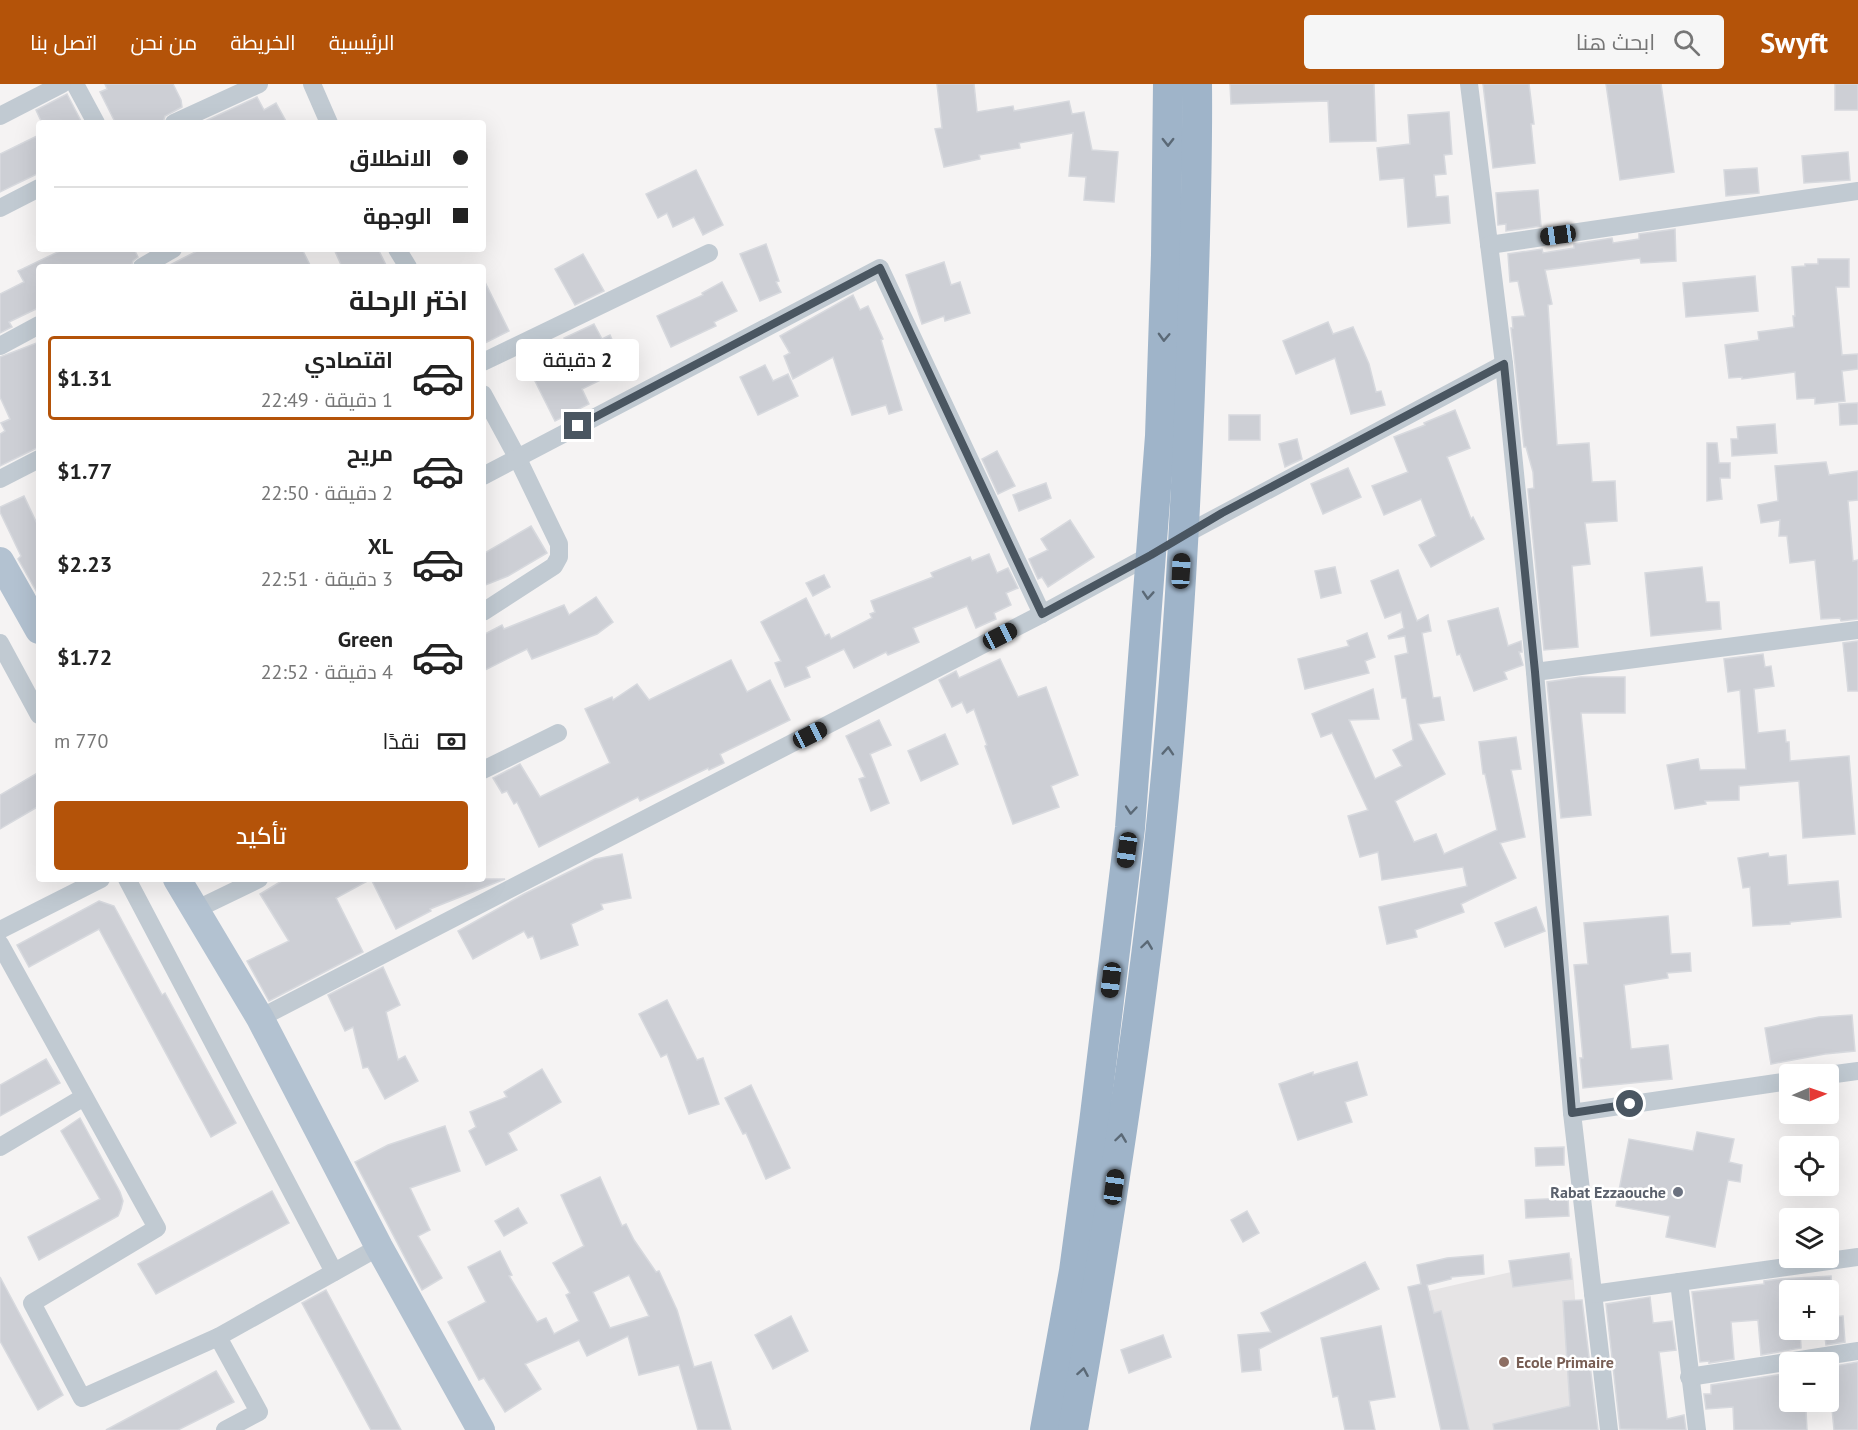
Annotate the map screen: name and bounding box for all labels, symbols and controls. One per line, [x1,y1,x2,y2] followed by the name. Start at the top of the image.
[1304,15,1724,69] search box
[1760,24,1828,61] text: Swyft
[1670,26,1703,59] icon: search
[1576,28,1655,56] text: ابحث هنا
[30,29,97,56] text: اتصل بنا
[130,29,197,56] text: من نحن
[230,29,296,56] text: الخريطة
[329,29,395,56] text: الرئيسية
[1162,138,1174,147] one-way arrow
[349,144,432,172] text: الانطلاق
[363,202,432,230] text: الوجهة
[1539,224,1577,246] car
[349,283,468,317] text: اختر الرحلة
[1157,333,1170,342] one-way arrow
[516,339,640,381] callout: 2 دقيقة
[304,346,393,374] text: اقتصادي
[543,347,612,373] text: 2 دقيقة
[411,351,465,405] icon: car
[57,364,112,392] text: $1.31
[261,387,393,413] text: 1 دقيقة · 22:49
[564,412,591,439] route end
[347,439,393,467] text: مريح
[411,444,465,498] icon: car
[57,457,112,485] text: $1.77
[261,480,393,506] text: 2 دقيقة · 22:50
[368,532,393,560] text: XL
[411,537,465,591] icon: car
[57,550,112,578] text: $2.23
[1171,553,1191,589] car
[261,566,393,592] text: 3 دقيقة · 22:51
[1142,590,1155,599] one-way arrow
[980,620,1020,652] car
[338,625,393,653] text: Green
[411,630,465,684] icon: car
[57,643,112,671] text: $1.72
[261,659,393,685] text: 4 دقيقة · 22:52
[790,719,830,751] car
[435,725,468,758] icon: cash
[382,727,420,755] text: نقدًا
[54,728,108,754] text: 770 m
[1161,747,1174,756] one-way arrow
[54,801,468,870] button: تأكيد
[1125,806,1138,815] one-way arrow
[1116,831,1138,869] car
[1140,941,1152,950] one-way arrow
[1100,961,1122,999] car
[1779,1064,1839,1124] north arrow
[1779,1064,1839,1412] map controls
[1616,1090,1643,1117] route start
[1114,1134,1126,1143] one-way arrow
[1779,1136,1839,1196] button: locate
[1103,1168,1125,1206] car
[1550,1182,1666,1202] place label: Rabat Ezzaouche
[1671,1185,1685,1199] marker: Rabat Ezzaouche
[1779,1208,1839,1268] button: layers
[1779,1280,1839,1340] button: +
[1516,1352,1614,1372] place label: Ecole Primaire
[1779,1352,1839,1412] button: −
[1497,1355,1511,1369] marker: Ecole Primaire
[1076,1368,1089,1378] one-way arrow

